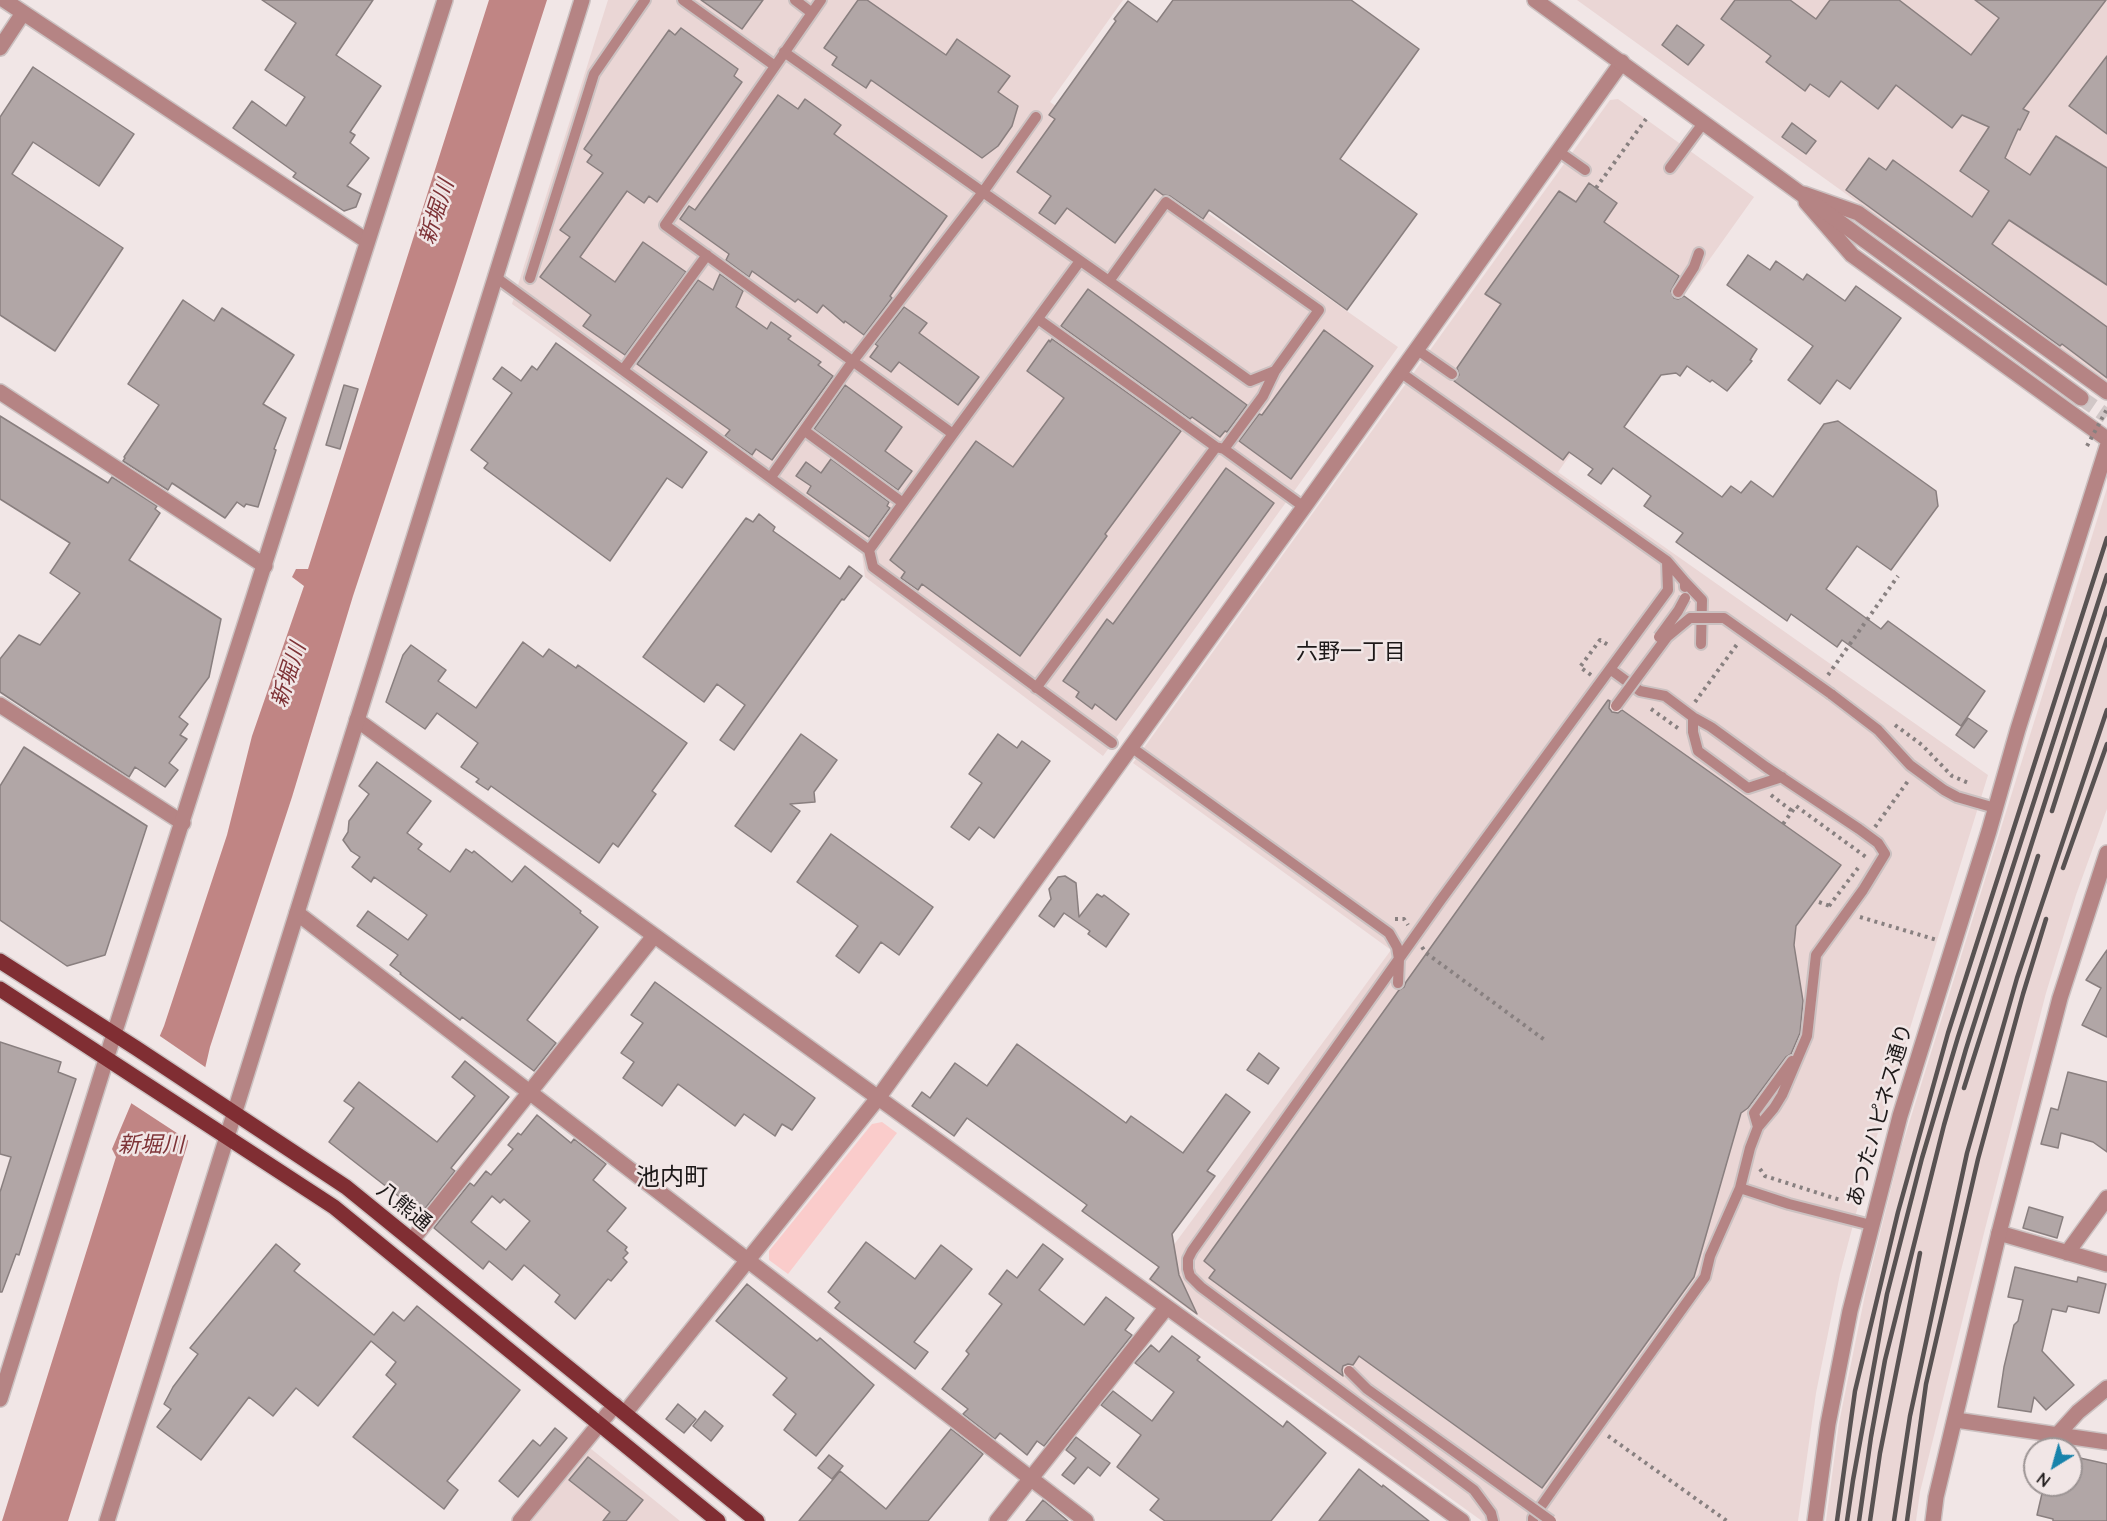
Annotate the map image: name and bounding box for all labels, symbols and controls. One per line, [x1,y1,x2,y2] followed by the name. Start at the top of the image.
[414,177,460,247] water label: 新堀川
[1296,639,1406,665] district label: 六野一丁目
[266,640,312,710] water label: 新堀川
[1842,1021,1918,1209] street label: あつたハピネス通り
[118,1132,184,1158] water label: 新堀川
[636,1164,708,1192] district label: 池内町
[372,1177,436,1237] street label: 八熊通
[2023,1437,2083,1497] north arrow
[2033,1468,2054,1491] text: N

